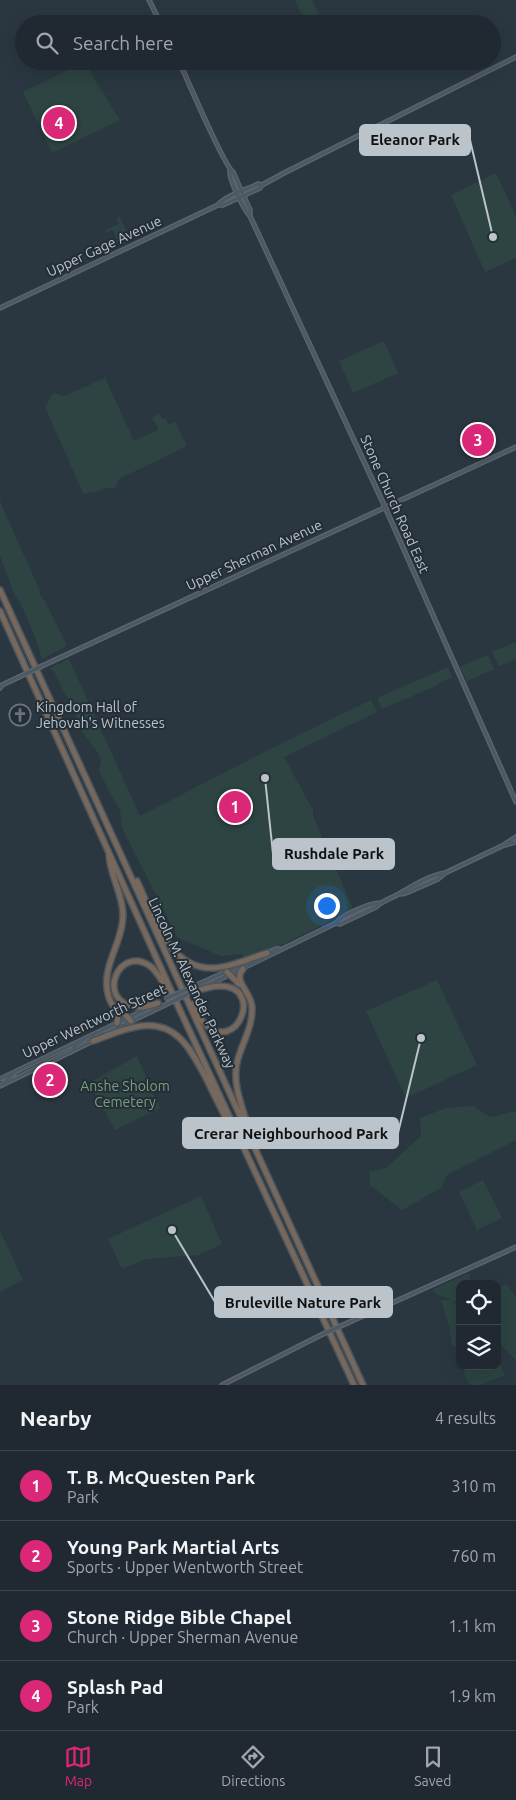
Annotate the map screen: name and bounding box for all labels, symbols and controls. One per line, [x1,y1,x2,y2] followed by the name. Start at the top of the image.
[15,15,501,70] search box
[33,29,61,57] icon: search
[73,32,173,54] text: Search here
[43,104,75,142] pin: 4
[360,125,470,155] callout: Eleanor Park
[370,131,460,148] text: Eleanor Park
[44,212,164,280] street label: Upper Gage Avenue
[462,421,494,459] pin: 3
[357,432,433,576] street label: Stone Church Road East
[183,516,325,594] street label: Upper Sherman Avenue
[36,699,165,731] place label: Kingdom Hall of Jehovah's Witnesses
[8,703,32,727] church icon: Kingdom Hall of Jehovah's Witnesses
[219,788,251,826] pin: 1
[273,839,394,869] callout: Rushdale Park
[284,845,385,862] text: Rushdale Park
[314,893,340,919] your location
[145,895,239,1071] street label: Lincoln M. Alexander Parkway
[20,981,169,1061] street label: Upper Wentworth Street
[34,1061,66,1099] pin: 2
[80,1078,170,1110] park label: Anshe Sholom Cemetery
[183,1118,398,1148] callout: Crerar Neighbourhood Park
[194,1125,389,1142] text: Crerar Neighbourhood Park
[456,1280,501,1370] map controls
[456,1280,501,1325] button: locate
[215,1287,392,1317] callout: Bruleville Nature Park
[225,1294,382,1311] text: Bruleville Nature Park
[456,1325,501,1370] button: layers
[20,1406,91,1430] text: Nearby
[435,1409,496,1427] text: 4 results
[67,1466,255,1488] text: T. B. McQuesten Park
[31,1477,41,1495] text: 1
[451,1477,496,1495] text: 310 m
[67,1488,99,1506] text: Park
[67,1536,279,1558] text: Young Park Martial Arts
[31,1547,41,1565] text: 2
[451,1547,496,1565] text: 760 m
[67,1558,303,1576] text: Sports · Upper Wentworth Street
[67,1606,292,1628] text: Stone Ridge Bible Chapel
[31,1617,41,1635] text: 3
[448,1617,496,1635] text: 1.1 km
[67,1628,298,1646] text: Church · Upper Sherman Avenue
[67,1676,163,1698] text: Splash Pad
[31,1687,41,1705] text: 4
[448,1687,496,1705] text: 1.9 km
[67,1698,99,1716] text: Park
[64,1743,92,1789] tab: Map
[221,1743,285,1789] tab: Directions
[414,1743,452,1789] tab: Saved

